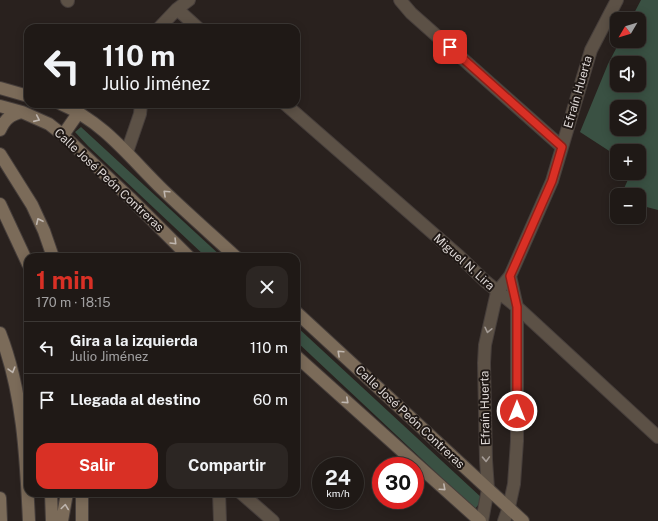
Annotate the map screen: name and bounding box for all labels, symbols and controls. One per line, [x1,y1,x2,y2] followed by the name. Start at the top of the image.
[610,12,646,48] north arrow
[610,12,646,224] map controls
[433,30,467,64] pin
[439,36,461,58] icon: arrive
[102,39,175,72] text: 110 m
[36,40,88,92] icon: left
[561,54,595,130] street label: Efraín Huerta
[610,56,646,92] button: sound
[102,73,210,94] text: Julio Jiménez
[610,100,646,136] button: layers
[33,114,40,122] one-way arrow
[51,126,167,234] street label: Calle José Peón Contreras
[610,144,646,180] button: +
[610,188,646,224] button: −
[163,190,171,197] one-way arrow
[36,217,44,225] one-way arrow
[431,231,497,293] street label: Miguel N. Lira
[169,237,177,245] one-way arrow
[36,266,94,294] text: 1 min
[246,266,288,308] button: close
[36,295,111,310] text: 170 m · 18:15
[485,327,493,333] one-way arrow
[70,332,198,349] text: Gira a la izquierda
[36,337,58,359] icon: left
[250,339,288,356] text: 110 m
[70,349,148,364] text: Julio Jiménez
[337,350,345,357] one-way arrow
[352,363,468,471] street label: Calle José Peón Contreras
[7,366,16,373] one-way arrow
[477,370,493,446] street label: Efraín Huerta
[36,389,58,411] icon: arrive
[496,390,538,432] position arrow
[70,391,201,408] text: Llegada al destino
[253,391,288,408] text: 60 m
[341,396,349,403] one-way arrow
[36,443,158,489] button: Salir
[166,443,288,489] button: Compartir
[482,456,490,462] one-way arrow
[372,457,424,509] speed limit sign: 30
[325,466,351,490] text: 24
[438,483,445,490] one-way arrow
[326,487,350,499] text: km/h
[60,504,69,510] one-way arrow

